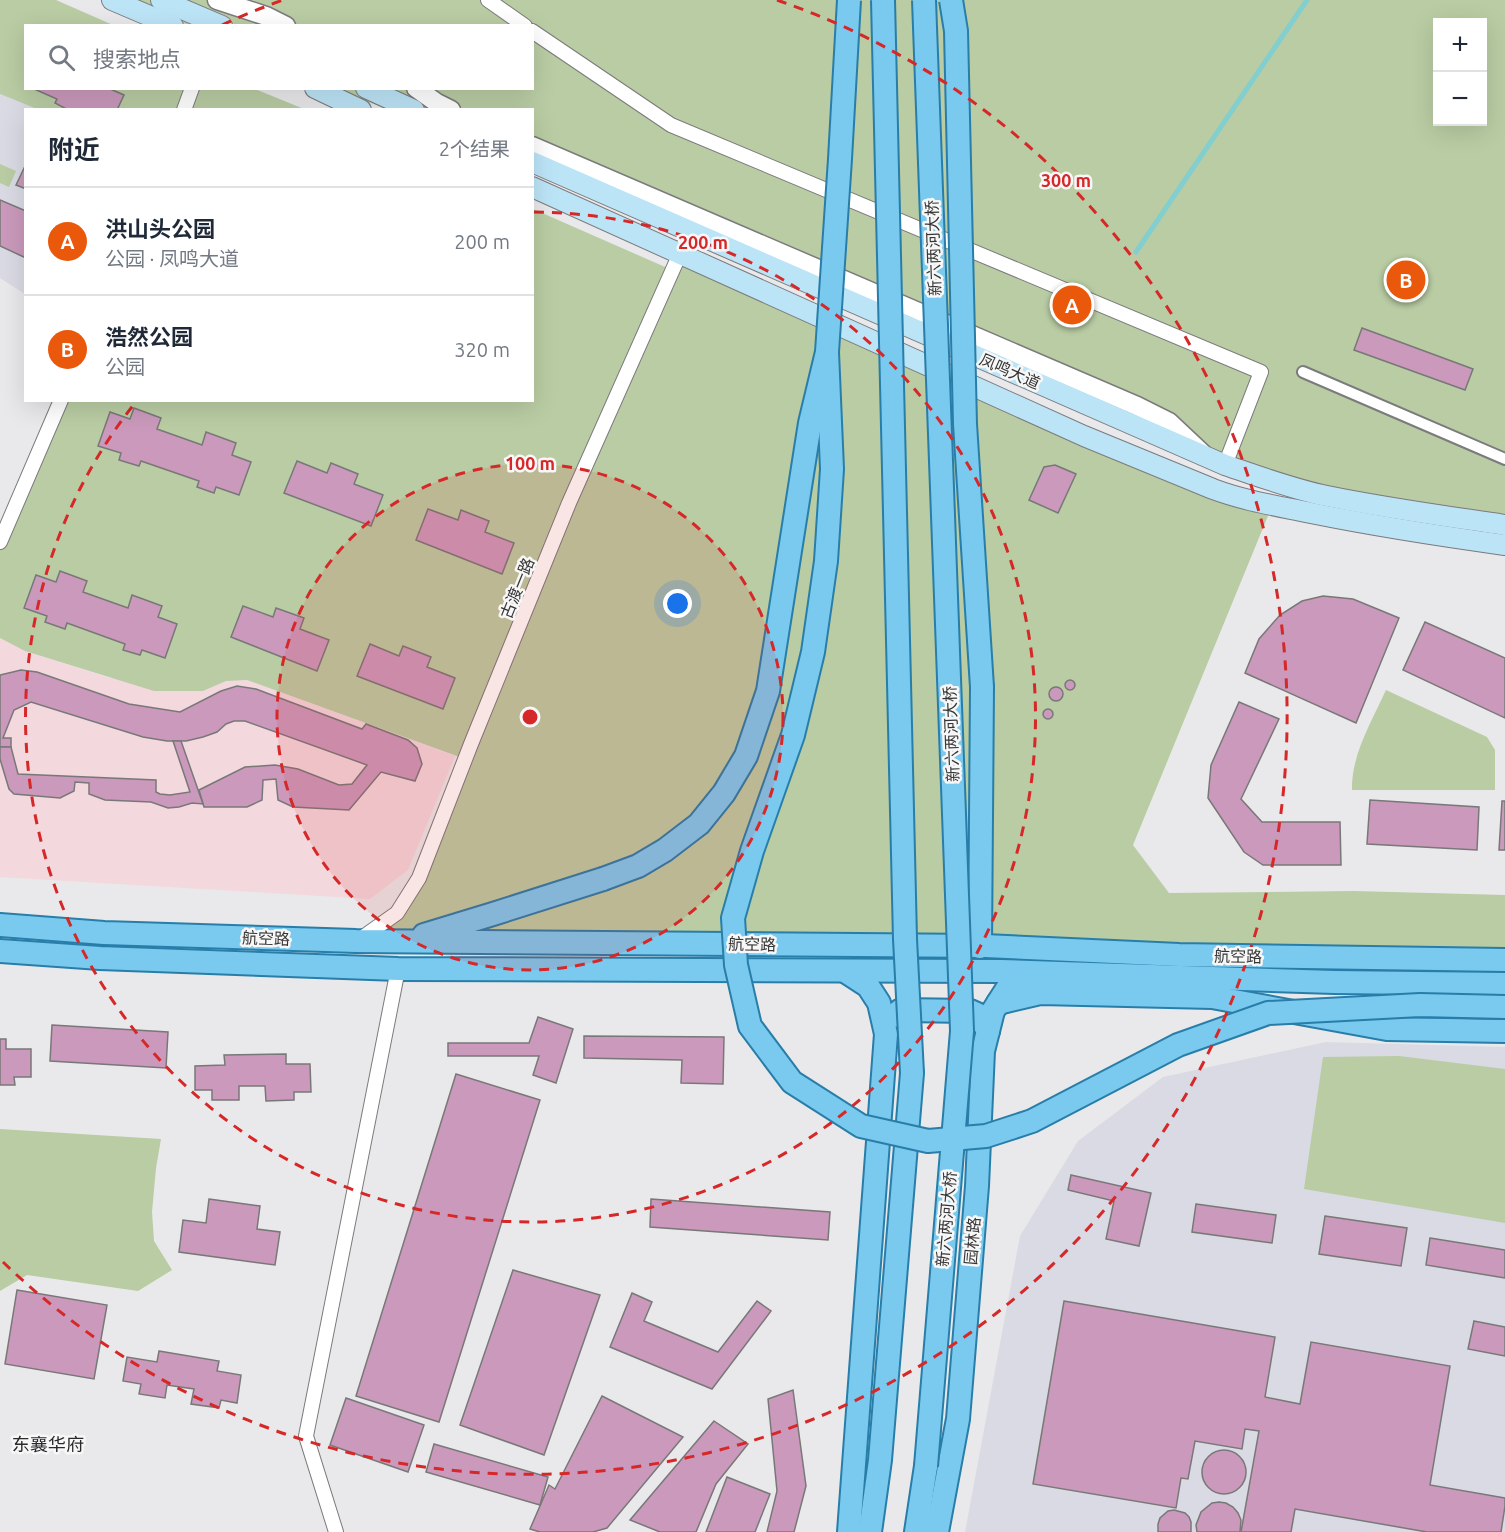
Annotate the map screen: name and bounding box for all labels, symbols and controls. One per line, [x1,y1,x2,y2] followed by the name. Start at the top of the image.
[1433,18,1487,126] map controls
[1433,18,1487,72] button: +
[24,24,534,90] search box
[45,41,78,74] icon: search
[93,46,181,71] text: 搜索地点
[1433,72,1487,126] button: −
[48,135,100,164] text: 附近
[439,137,510,160] text: 2个结果
[1041,170,1091,190] text: 300 m
[922,200,944,296] street label: 新六两河大桥
[105,216,215,241] text: 洪山头公园
[60,230,75,253] text: A
[454,230,510,253] text: 200 m
[678,232,728,252] text: 200 m
[105,247,239,270] text: 公园 · 凤鸣大道
[1386,258,1426,302] pin: B
[1052,282,1092,328] pin: A
[105,324,193,349] text: 浩然公园
[61,338,74,361] text: B
[454,338,510,361] text: 320 m
[977,350,1043,392] street label: 凤鸣大道
[105,355,145,378] text: 公园
[505,453,555,473] text: 100 m
[497,555,537,621] street label: 古渡一路
[663,589,692,618] your location
[940,686,962,782] street label: 新六两河大桥
[520,707,540,727] centre of rings
[242,928,290,948] street label: 航空路
[728,935,776,953] street label: 航空路
[1214,947,1262,965] street label: 航空路
[933,1170,959,1268] street label: 新六两河大桥
[961,1216,983,1266] street label: 园林路
[12,1434,84,1454] district label: 东襄华府

